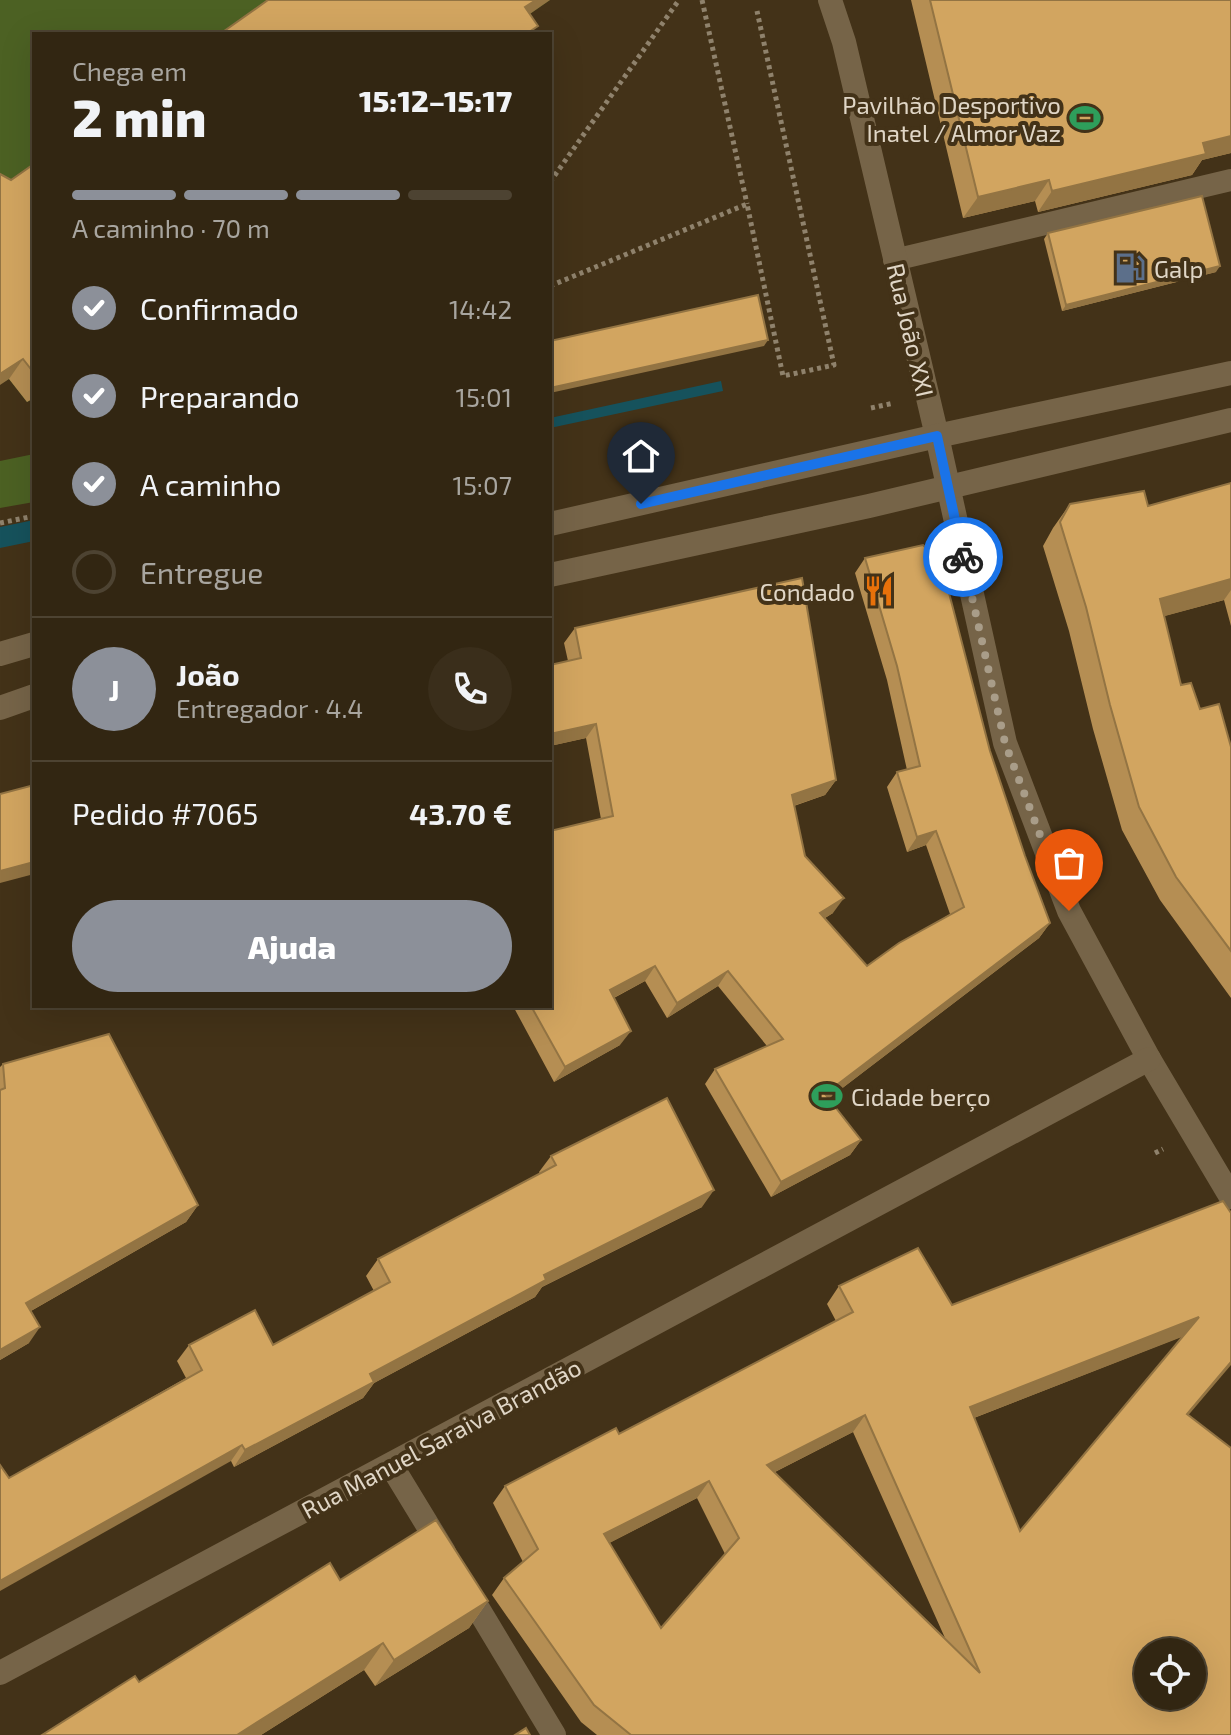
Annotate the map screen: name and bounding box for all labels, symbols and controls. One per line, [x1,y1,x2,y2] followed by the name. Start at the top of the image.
[72,55,187,86] text: Chega em
[359,82,512,118] text: 15:12–15:17
[72,85,207,147] text: 2 min
[842,90,1061,147] place label: Pavilhão Desportivo Inatel / Almor Vaz
[1068,101,1102,135] sports icon: Pavilhão Desportivo Inatel / Almor Vaz
[72,212,270,243] text: A caminho · 70 m
[1113,251,1147,285] fuel station icon: Galp
[1154,254,1203,283] place label: Galp
[882,260,940,400] street label: Rua João XXI
[72,286,116,330] icon: check
[140,290,299,326] text: Confirmado
[449,293,512,324] text: 14:42
[72,374,116,418] icon: check
[140,378,299,414] text: Preparando
[456,381,512,412] text: 15:01
[607,422,675,504] pin
[619,434,663,478] icon: home
[72,462,116,506] icon: check
[140,466,281,502] text: A caminho
[453,469,512,500] text: 15:07
[923,517,1003,597] courier
[941,535,985,579] icon: bike
[140,554,263,590] text: Entregue
[862,574,896,608] restaurant icon: Condado
[759,577,855,606] place label: Condado
[428,647,512,731] button: phone
[176,656,240,692] text: João
[108,671,120,707] text: J
[176,692,363,723] text: Entregador · 4.4
[72,795,258,831] text: Pedido #7065
[409,795,512,831] text: 43.70 €
[1035,829,1103,911] pin
[1047,841,1091,885] icon: bag
[72,900,512,992] button: Ajuda
[810,1079,844,1113] sports icon: Cidade berço
[851,1082,991,1112] place label: Cidade berço
[296,1352,586,1524] street label: Rua Manuel Saraiva Brandão
[1134,1638,1206,1710] map controls
[1134,1638,1206,1710] button: locate

